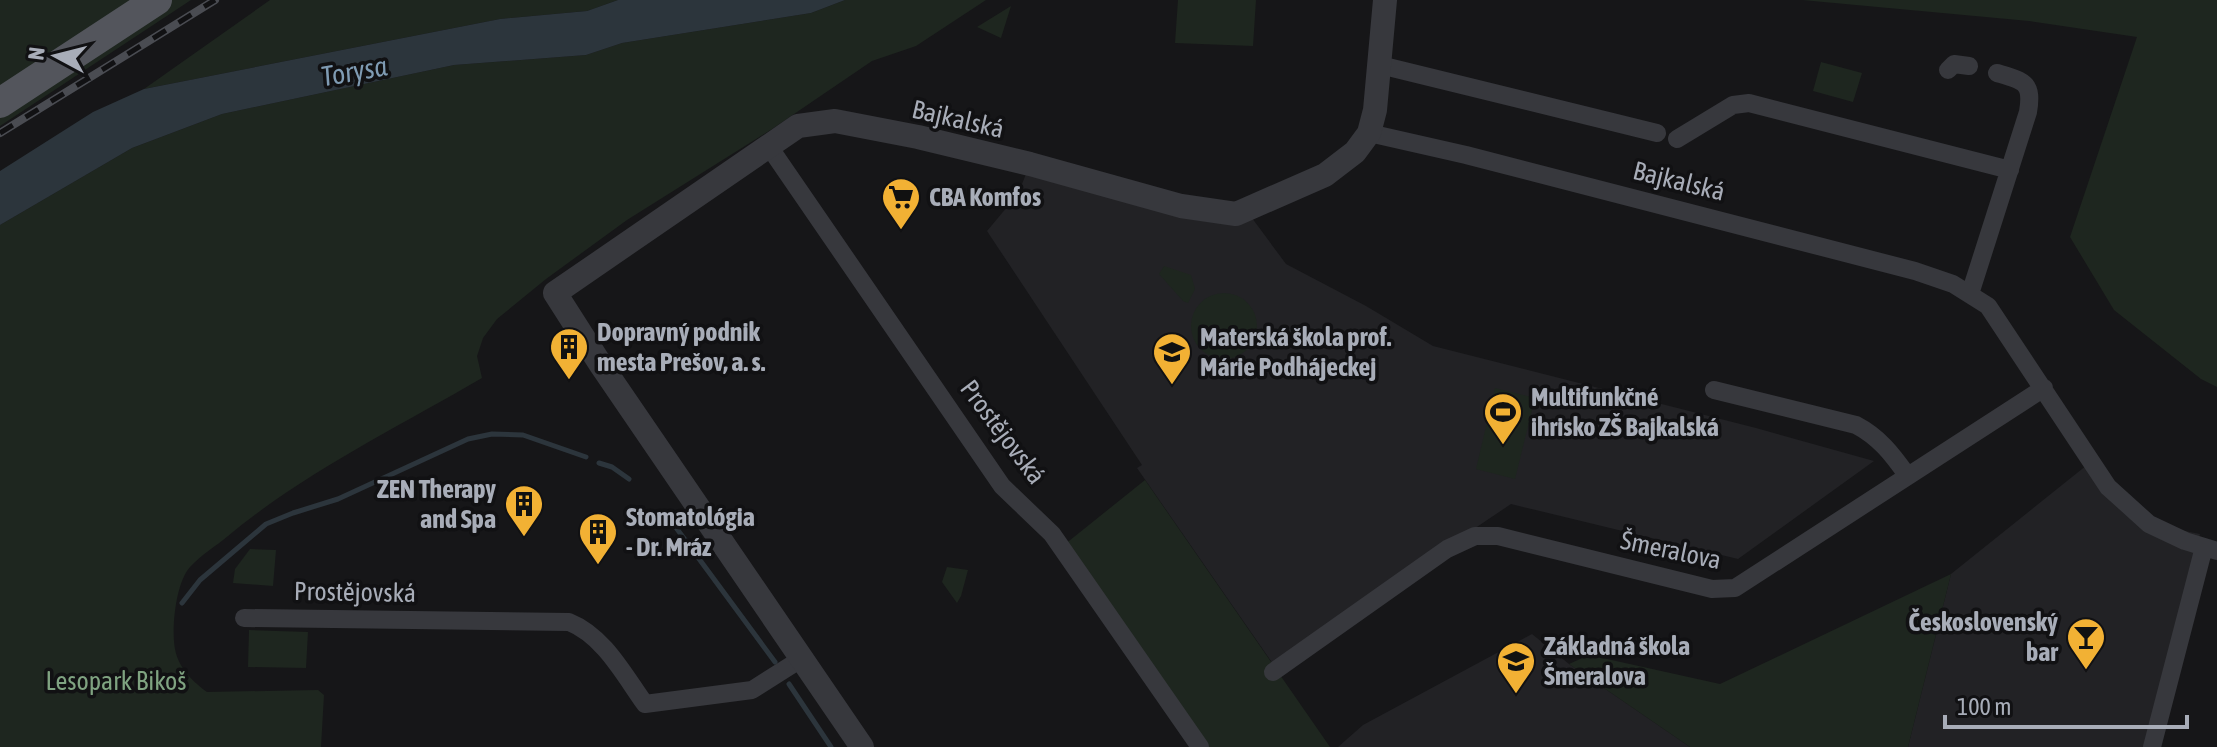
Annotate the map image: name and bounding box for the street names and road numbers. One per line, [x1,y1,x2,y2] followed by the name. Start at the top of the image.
[909,94,1007,144] street label: Bajkalská
[1630,155,1728,207] street label: Bajkalská
[954,374,1052,490] street label: Prostějovská
[1618,525,1724,575] street label: Šmeralova
[294,576,416,608] street label: Prostějovská

